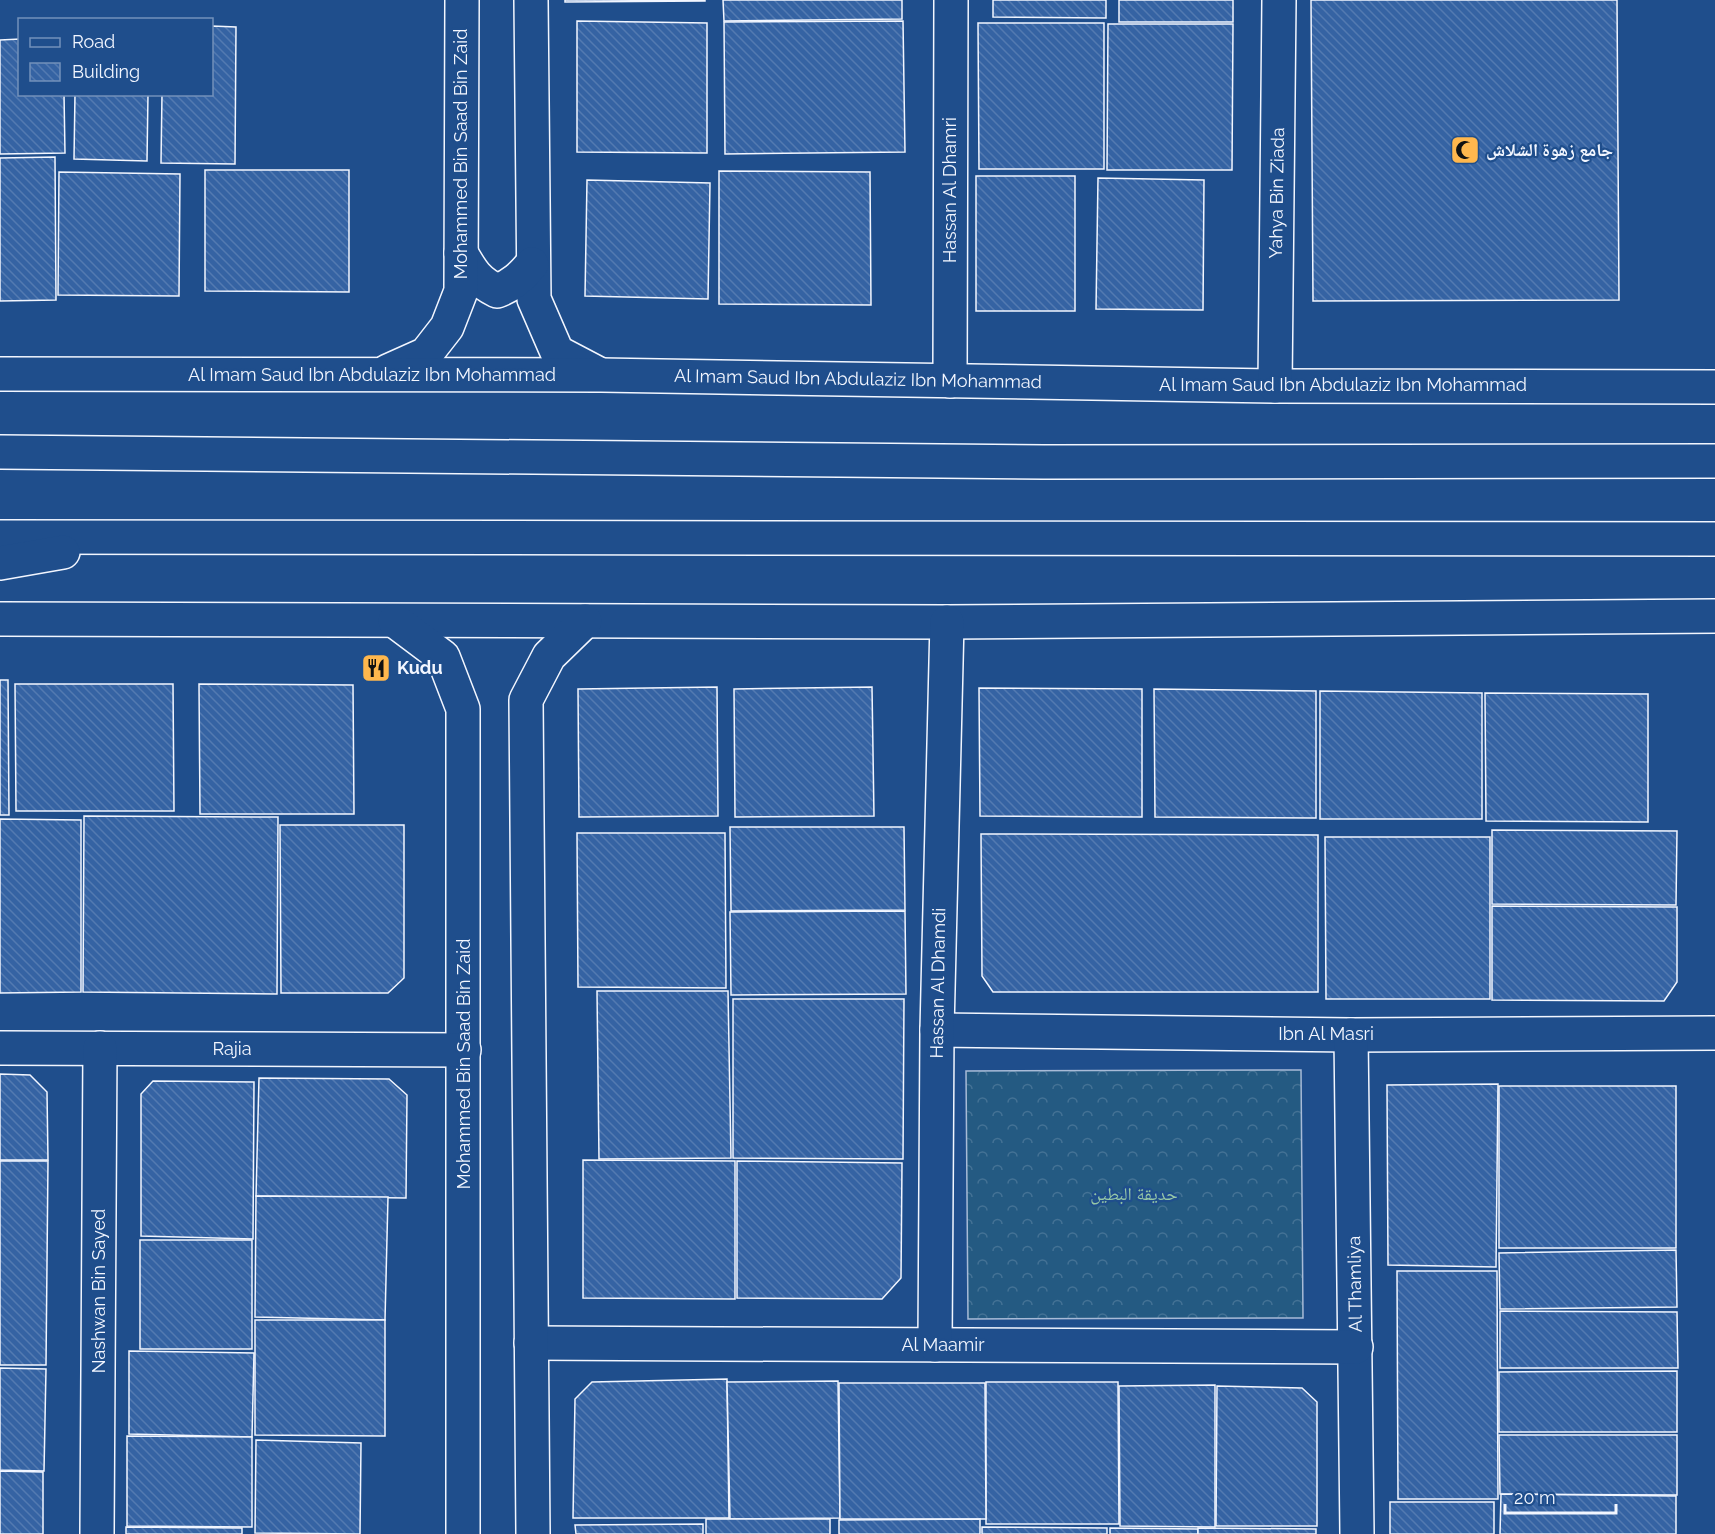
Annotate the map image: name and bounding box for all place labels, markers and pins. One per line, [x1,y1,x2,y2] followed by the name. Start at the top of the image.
[1449,134,1481,166] mosque icon: جامع زهوة الشلاش
[1486,139,1613,162] place label: جامع زهوة الشلاش
[360,652,392,684] restaurant icon: Kudu
[397,657,443,678] place label: Kudu

